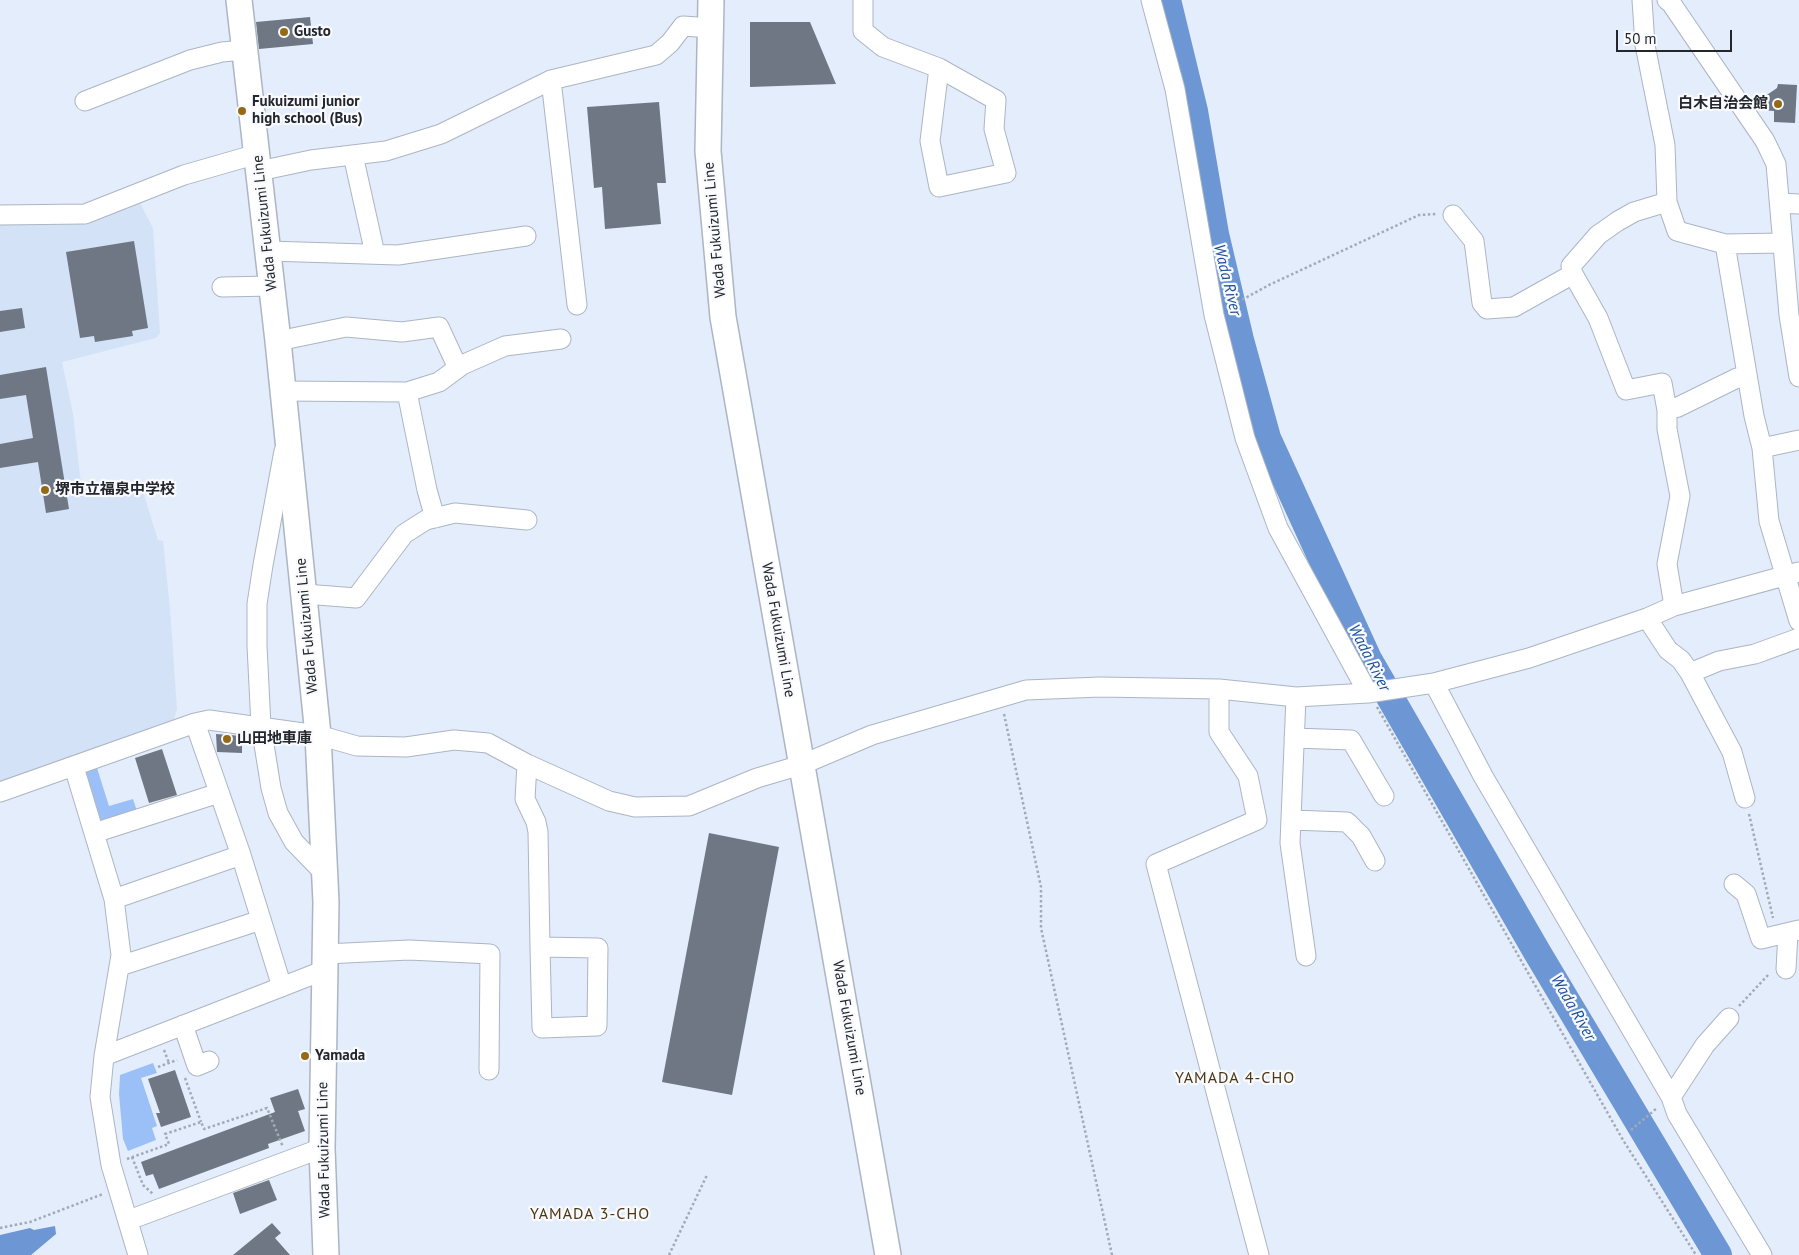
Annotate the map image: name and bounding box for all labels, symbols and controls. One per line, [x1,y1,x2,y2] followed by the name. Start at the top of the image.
[1619,20,1735,52] scale bar
[294,23,331,41] place label: Gusto
[278,26,290,38] marker: Gusto
[1624,29,1657,48] text: 50 m
[252,93,363,128] place label: Fukuizumi junior high school (Bus)
[1678,95,1768,113] place label: 白木自治会館
[1772,98,1784,110] marker: 白木自治会館
[236,105,248,117] marker: Fukuizumi junior high school (Bus)
[249,154,281,292] street label: Wada Fukuizumi Line
[700,161,730,299] street label: Wada Fukuizumi Line
[1209,242,1245,318] water label: Wada River
[55,481,175,499] place label: 堺市立福泉中学校
[39,484,51,496] marker: 堺市立福泉中学校
[292,557,322,695] street label: Wada Fukuizumi Line
[757,561,799,699] street label: Wada Fukuizumi Line
[1344,621,1394,695] water label: Wada River
[237,730,312,748] place label: 山田地車庫
[221,733,233,745] marker: 山田地車庫
[828,959,870,1097] street label: Wada Fukuizumi Line
[1547,972,1599,1044] water label: Wada River
[315,1047,365,1065] place label: Yamada
[299,1050,311,1062] marker: Yamada
[1173,1068,1297,1088] district label: YAMADA 4-CHO
[314,1082,334,1218] street label: Wada Fukuizumi Line
[528,1204,652,1224] district label: YAMADA 3-CHO

